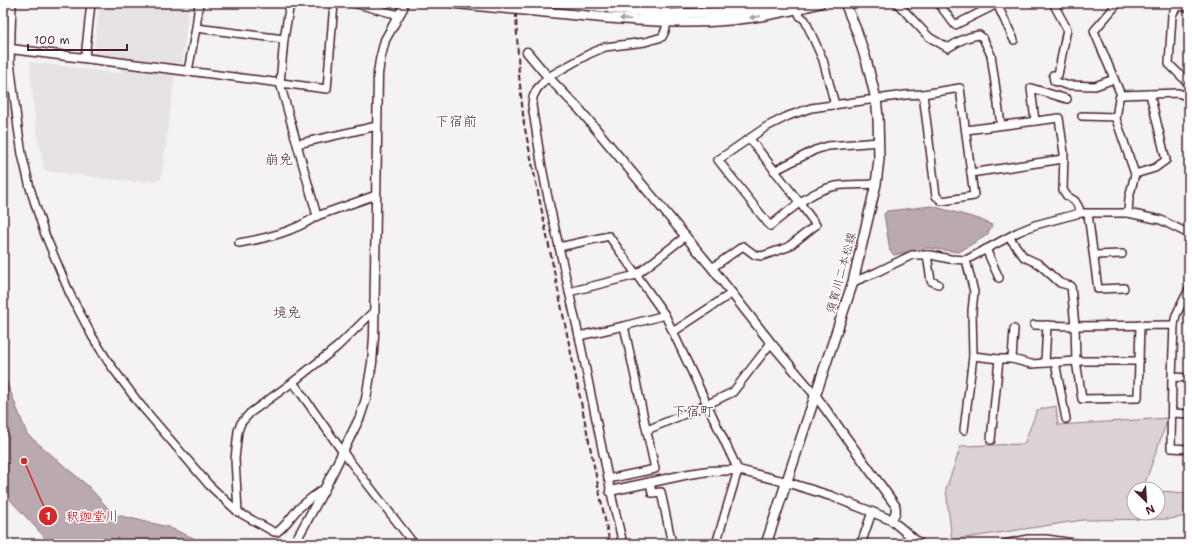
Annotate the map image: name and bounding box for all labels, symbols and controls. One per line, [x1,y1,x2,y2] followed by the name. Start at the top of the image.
[749,14,761,20] one-way arrow
[619,16,631,23] one-way arrow
[28,26,127,52] scale bar
[34,32,70,48] text: 100 m
[435,112,477,130] district label: 下宿前
[265,150,293,168] district label: 崩免
[822,230,860,316] street label: 須賀川二本松線
[273,303,301,321] district label: 境免
[672,402,714,420] district label: 下宿町
[1126,481,1166,521] north arrow
[1143,501,1157,518] text: N
[38,504,126,529] callout: 釈迦堂川
[45,508,51,524] text: 1
[66,508,118,525] text: 釈迦堂川

